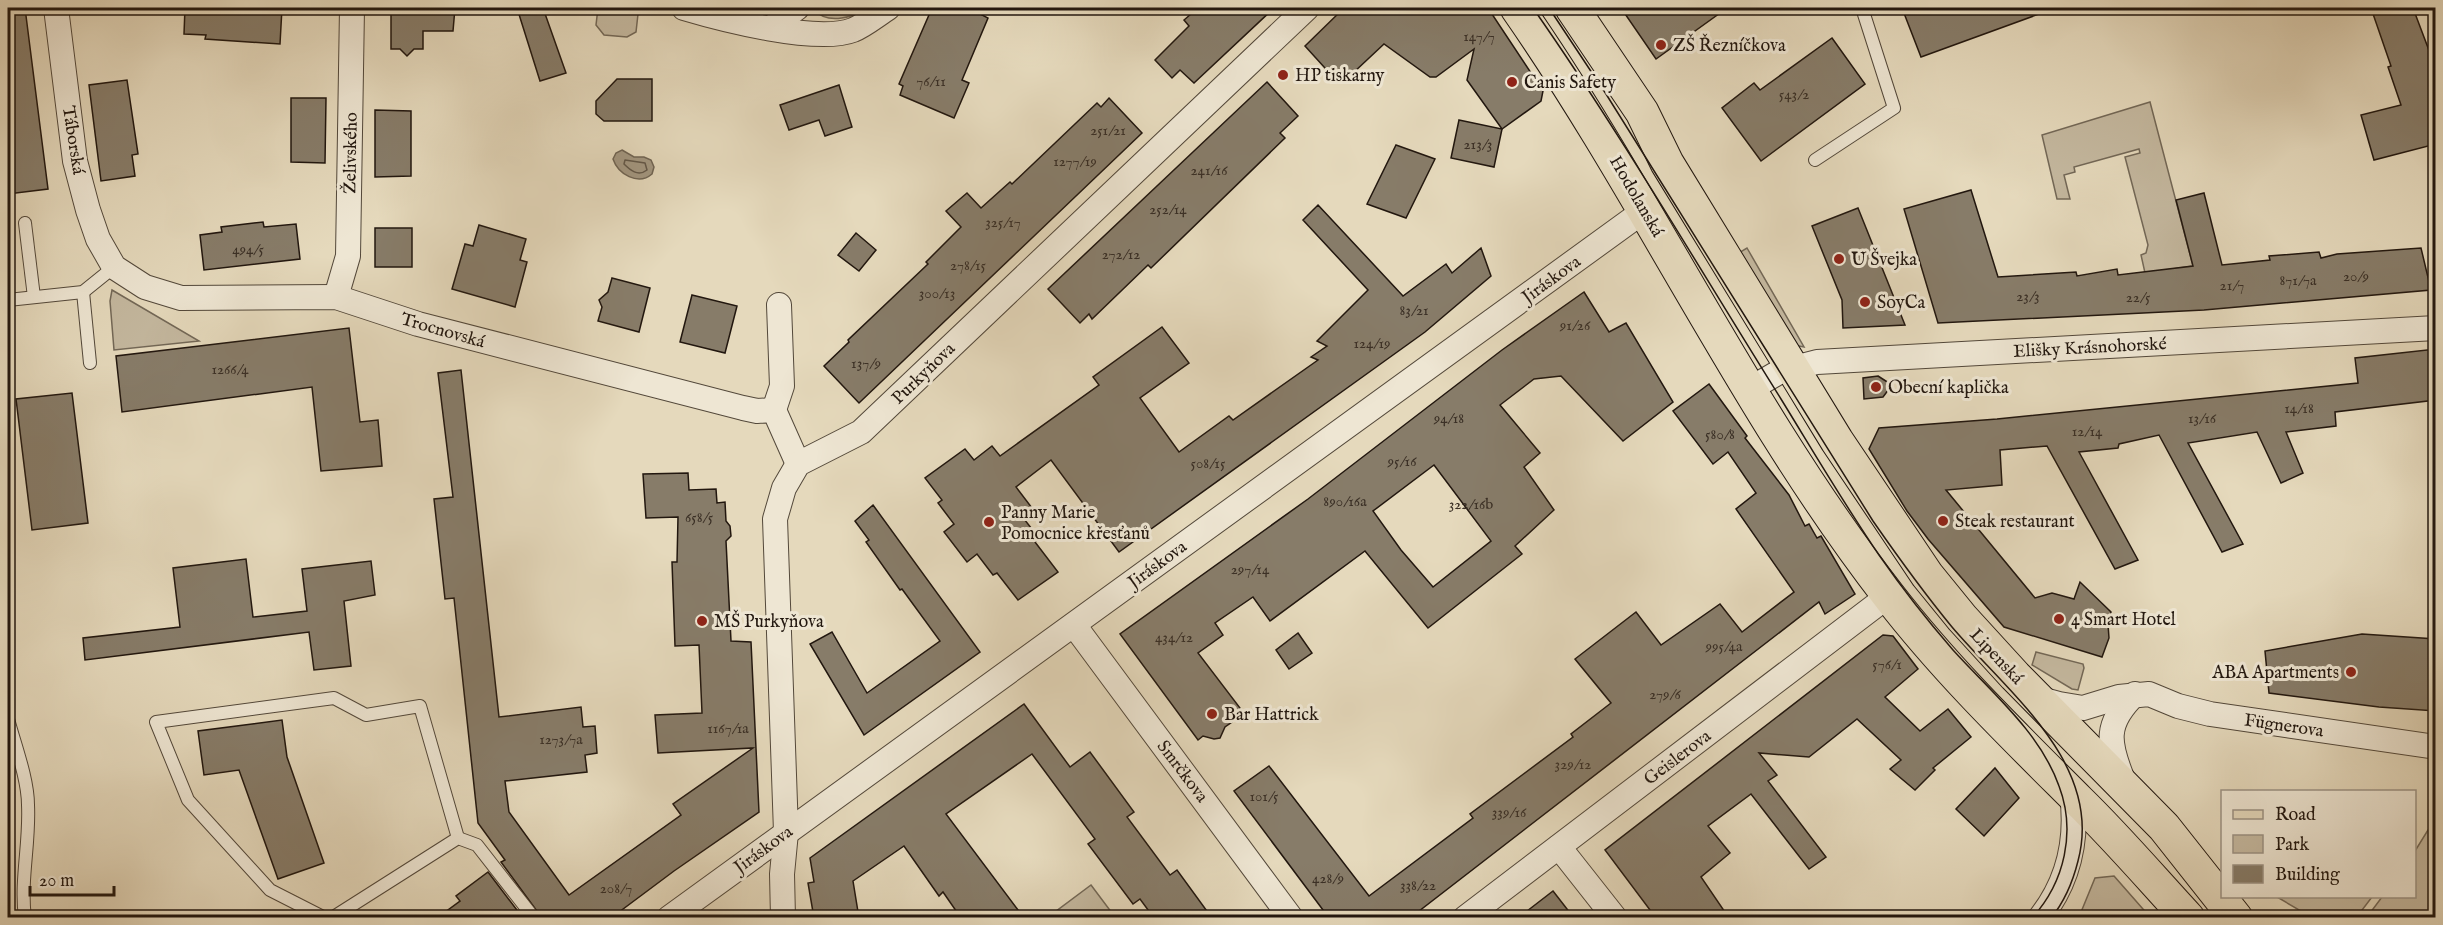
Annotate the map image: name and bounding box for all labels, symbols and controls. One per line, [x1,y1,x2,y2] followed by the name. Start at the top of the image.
[1463,27,1495,46] house number: 147/7
[1673,33,1786,58] place label: ZŠ Řezníčkova
[1654,38,1668,52] marker: ZŠ Řezníčkova
[1295,65,1385,88] place label: HP tiskarny
[1276,68,1290,82] marker: HP tiskarny
[916,72,946,91] house number: 76/11
[1524,72,1616,95] place label: Canis Safety
[1505,75,1519,89] marker: Canis Safety
[1779,85,1809,104] house number: 543/2
[56,104,89,177] street label: Táborská
[338,112,364,194] street label: Želivského
[1090,121,1126,140] house number: 251/21
[1464,135,1492,154] house number: 213/3
[1053,152,1097,171] house number: 1277/19
[1603,152,1668,242] street label: Hodolanská
[1190,161,1228,180] house number: 241/16
[1149,200,1187,219] house number: 252/14
[985,213,1021,232] house number: 325/17
[232,240,264,259] house number: 494/5
[1102,245,1140,264] house number: 272/12
[1851,247,1917,272] place label: U Švejka
[1516,251,1586,311] street label: Jiráskova
[1832,252,1846,266] marker: U Švejka
[950,256,987,275] house number: 278/15
[2343,267,2369,286] house number: 20/9
[2279,271,2317,290] house number: 871/7a
[2220,276,2244,295] house number: 21/7
[919,284,955,303] house number: 300/13
[2016,287,2040,306] house number: 23/3
[2126,288,2151,307] house number: 22/5
[1877,292,1926,315] place label: SoyCa
[1858,295,1872,309] marker: SoyCa
[1399,301,1429,320] house number: 83/21
[398,308,488,354] street label: Trocnovská
[1559,316,1591,335] house number: 91/26
[2013,333,2167,364] street label: Elišky Krásnohorské
[1353,334,1391,353] house number: 124/19
[887,338,961,410] street label: Purkyňova
[851,354,881,373] house number: 137/9
[211,360,249,379] house number: 1266/4
[1888,377,2009,400] place label: Obecní kaplička
[1869,380,1883,394] marker: Obecní kaplička
[2284,399,2314,418] house number: 14/18
[1433,409,1464,428] house number: 94/18
[2188,409,2217,428] house number: 13/16
[2072,422,2103,441] house number: 12/14
[1705,425,1735,444] house number: 580/8
[1386,452,1417,471] house number: 95/16
[1191,454,1226,473] house number: 508/15
[1323,492,1367,511] house number: 890/16a
[1449,495,1493,514] house number: 322/16b
[1001,502,1150,546] place label: Panny Marie Pomocnice křesťanů
[685,508,714,527] house number: 658/5
[1955,511,2075,534] place label: Steak restaurant
[1936,514,1950,528] marker: Steak restaurant
[982,515,996,529] marker: Panny Marie Pomocnice křesťanů
[1122,536,1192,596] street label: Jiráskova
[1231,560,1270,579] house number: 297/14
[714,609,824,634] place label: MŠ Purkyňova
[2071,609,2176,632] place label: 4 Smart Hotel
[2052,612,2066,626] marker: 4 Smart Hotel
[695,614,709,628] marker: MŠ Purkyňova
[1964,624,2028,690] street label: Lipenská
[1155,628,1193,647] house number: 434/12
[1705,637,1743,656] house number: 995/4a
[1872,655,1902,674] house number: 576/1
[2211,662,2339,685] place label: ABA Apartments
[2344,665,2358,679] marker: ABA Apartments
[1649,685,1682,704] house number: 279/6
[1224,704,1319,727] place label: Bar Hattrick
[1205,707,1219,721] marker: Bar Hattrick
[2243,710,2325,743] street label: Fügnerova
[707,719,749,738] house number: 1167/1a
[1640,725,1716,791] street label: Geislerova
[539,730,583,749] house number: 1273/7a
[1151,736,1213,808] street label: Smrčkova
[1555,755,1591,774] house number: 329/12
[1250,787,1279,806] house number: 101/5
[2221,790,2416,898] legend
[1492,803,1527,822] house number: 339/16
[2275,804,2316,827] text: Road
[728,821,798,881] street label: Jiráskova
[2275,834,2310,857] text: Park
[30,859,114,897] scale bar
[2275,864,2340,887] text: Building
[1312,869,1344,888] house number: 428/9
[39,870,74,893] text: 20 m
[1400,876,1436,895] house number: 338/22
[600,879,632,898] house number: 208/7

